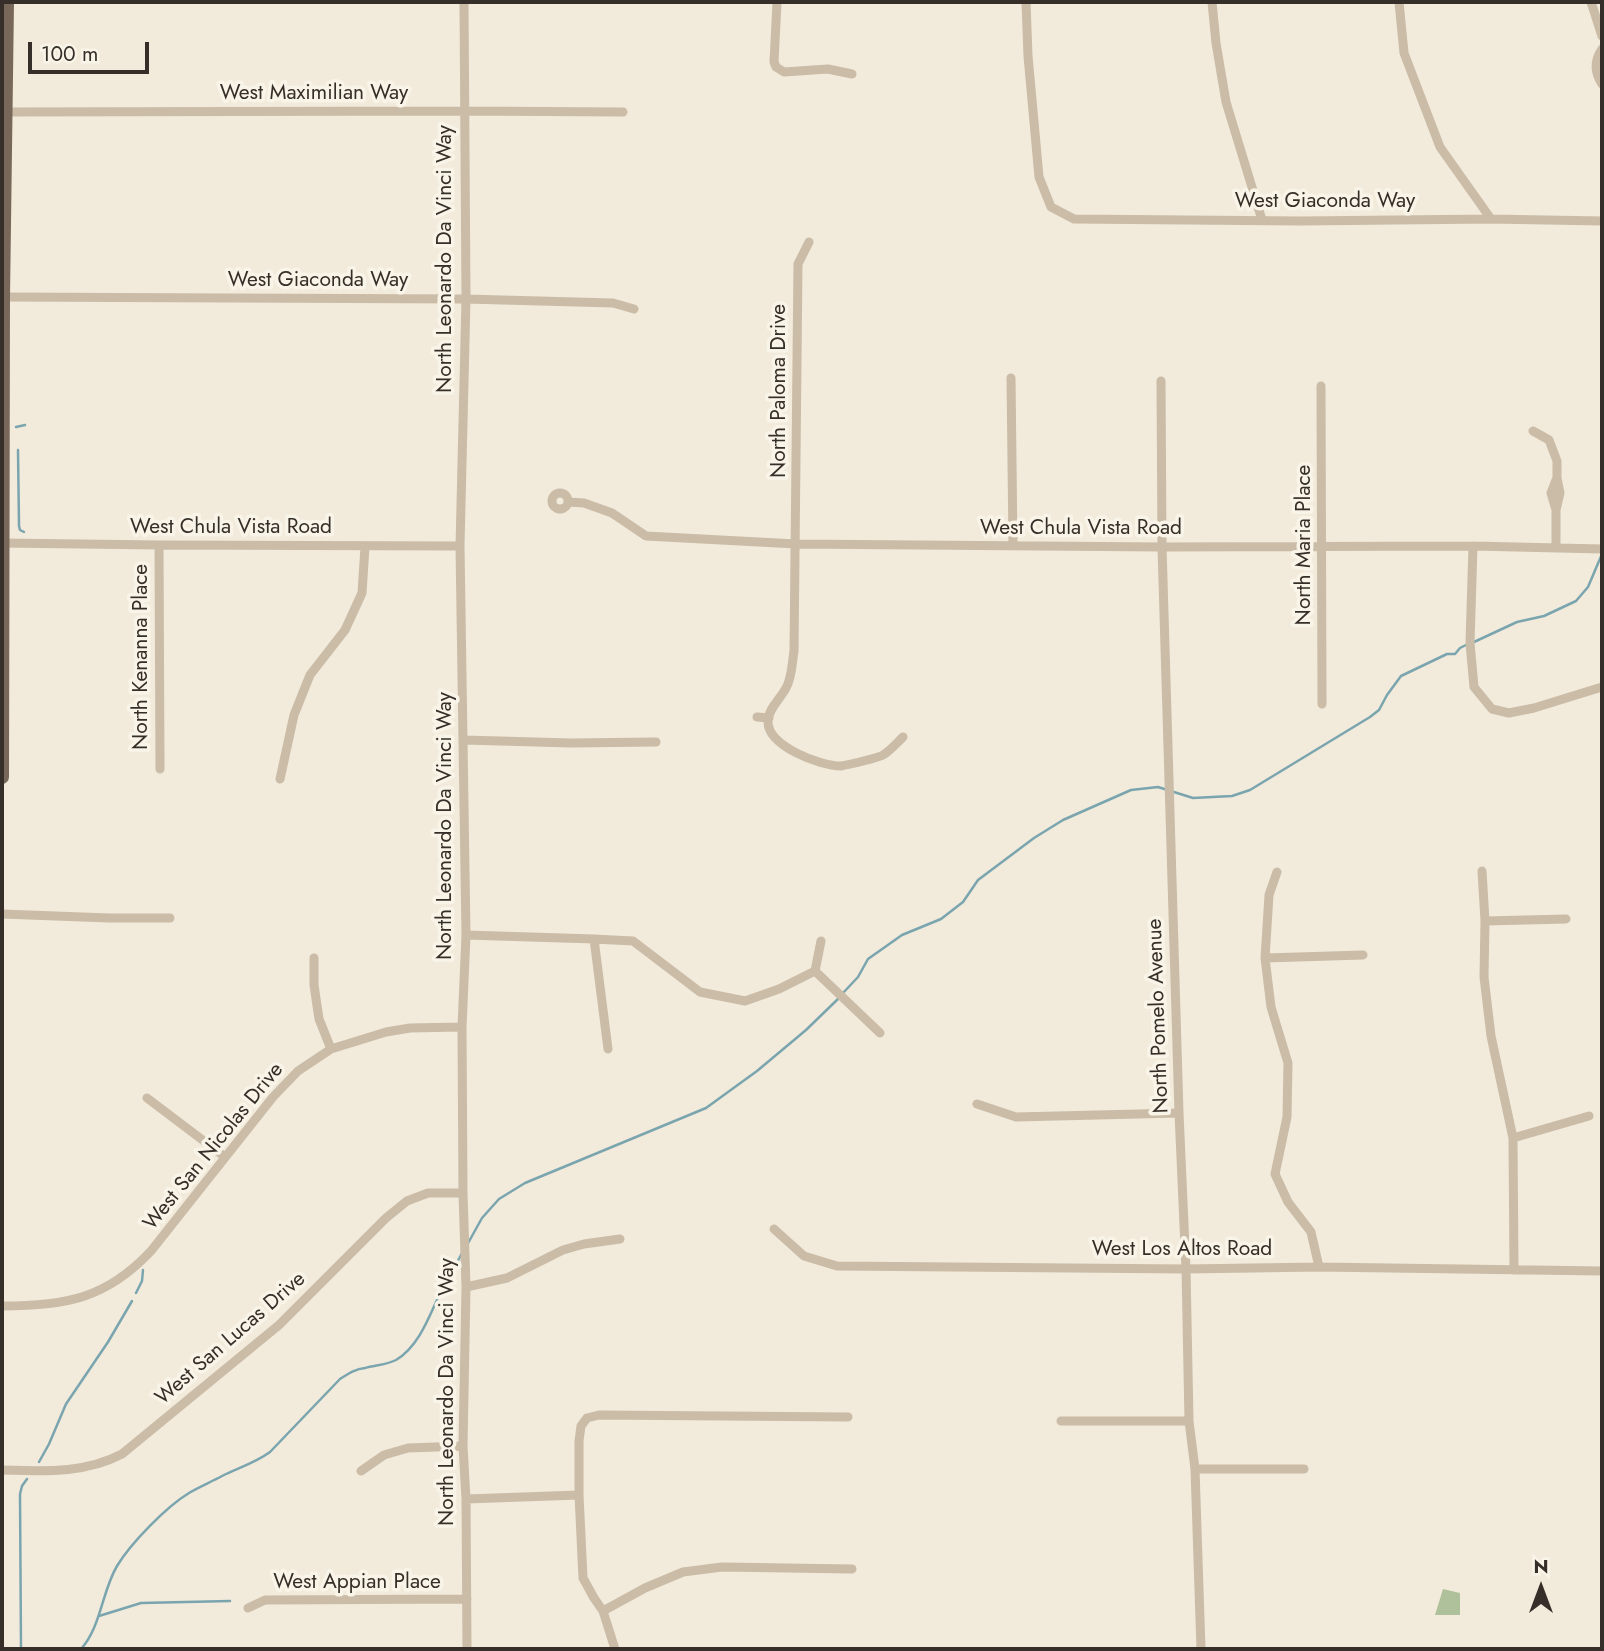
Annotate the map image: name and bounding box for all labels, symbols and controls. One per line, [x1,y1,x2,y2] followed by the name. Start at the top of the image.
[32,28,152,72] scale bar
[41,39,98,69] text: 100 m
[220,81,408,107] street label: West Maximilian Way
[433,125,459,393] street label: North Leonardo Da Vinci Way
[1235,189,1415,215] street label: West Giaconda Way
[228,268,408,294] street label: West Giaconda Way
[767,304,793,478] street label: North Paloma Drive
[1292,465,1318,625] street label: North Maria Place
[130,515,332,541] street label: West Chula Vista Road
[980,516,1182,542] street label: West Chula Vista Road
[129,564,155,750] street label: North Kenanna Place
[433,692,459,960] street label: North Leonardo Da Vinci Way
[1143,918,1175,1114] street label: North Pomelo Avenue
[139,1058,289,1236] street label: West San Nicolas Drive
[1092,1237,1272,1263] street label: West Los Altos Road
[435,1258,461,1526] street label: North Leonardo Da Vinci Way
[151,1267,311,1411] street label: West San Lucas Drive
[1506,1553,1576,1623] north arrow
[1533,1553,1549,1580] text: N
[273,1570,441,1596] street label: West Appian Place

